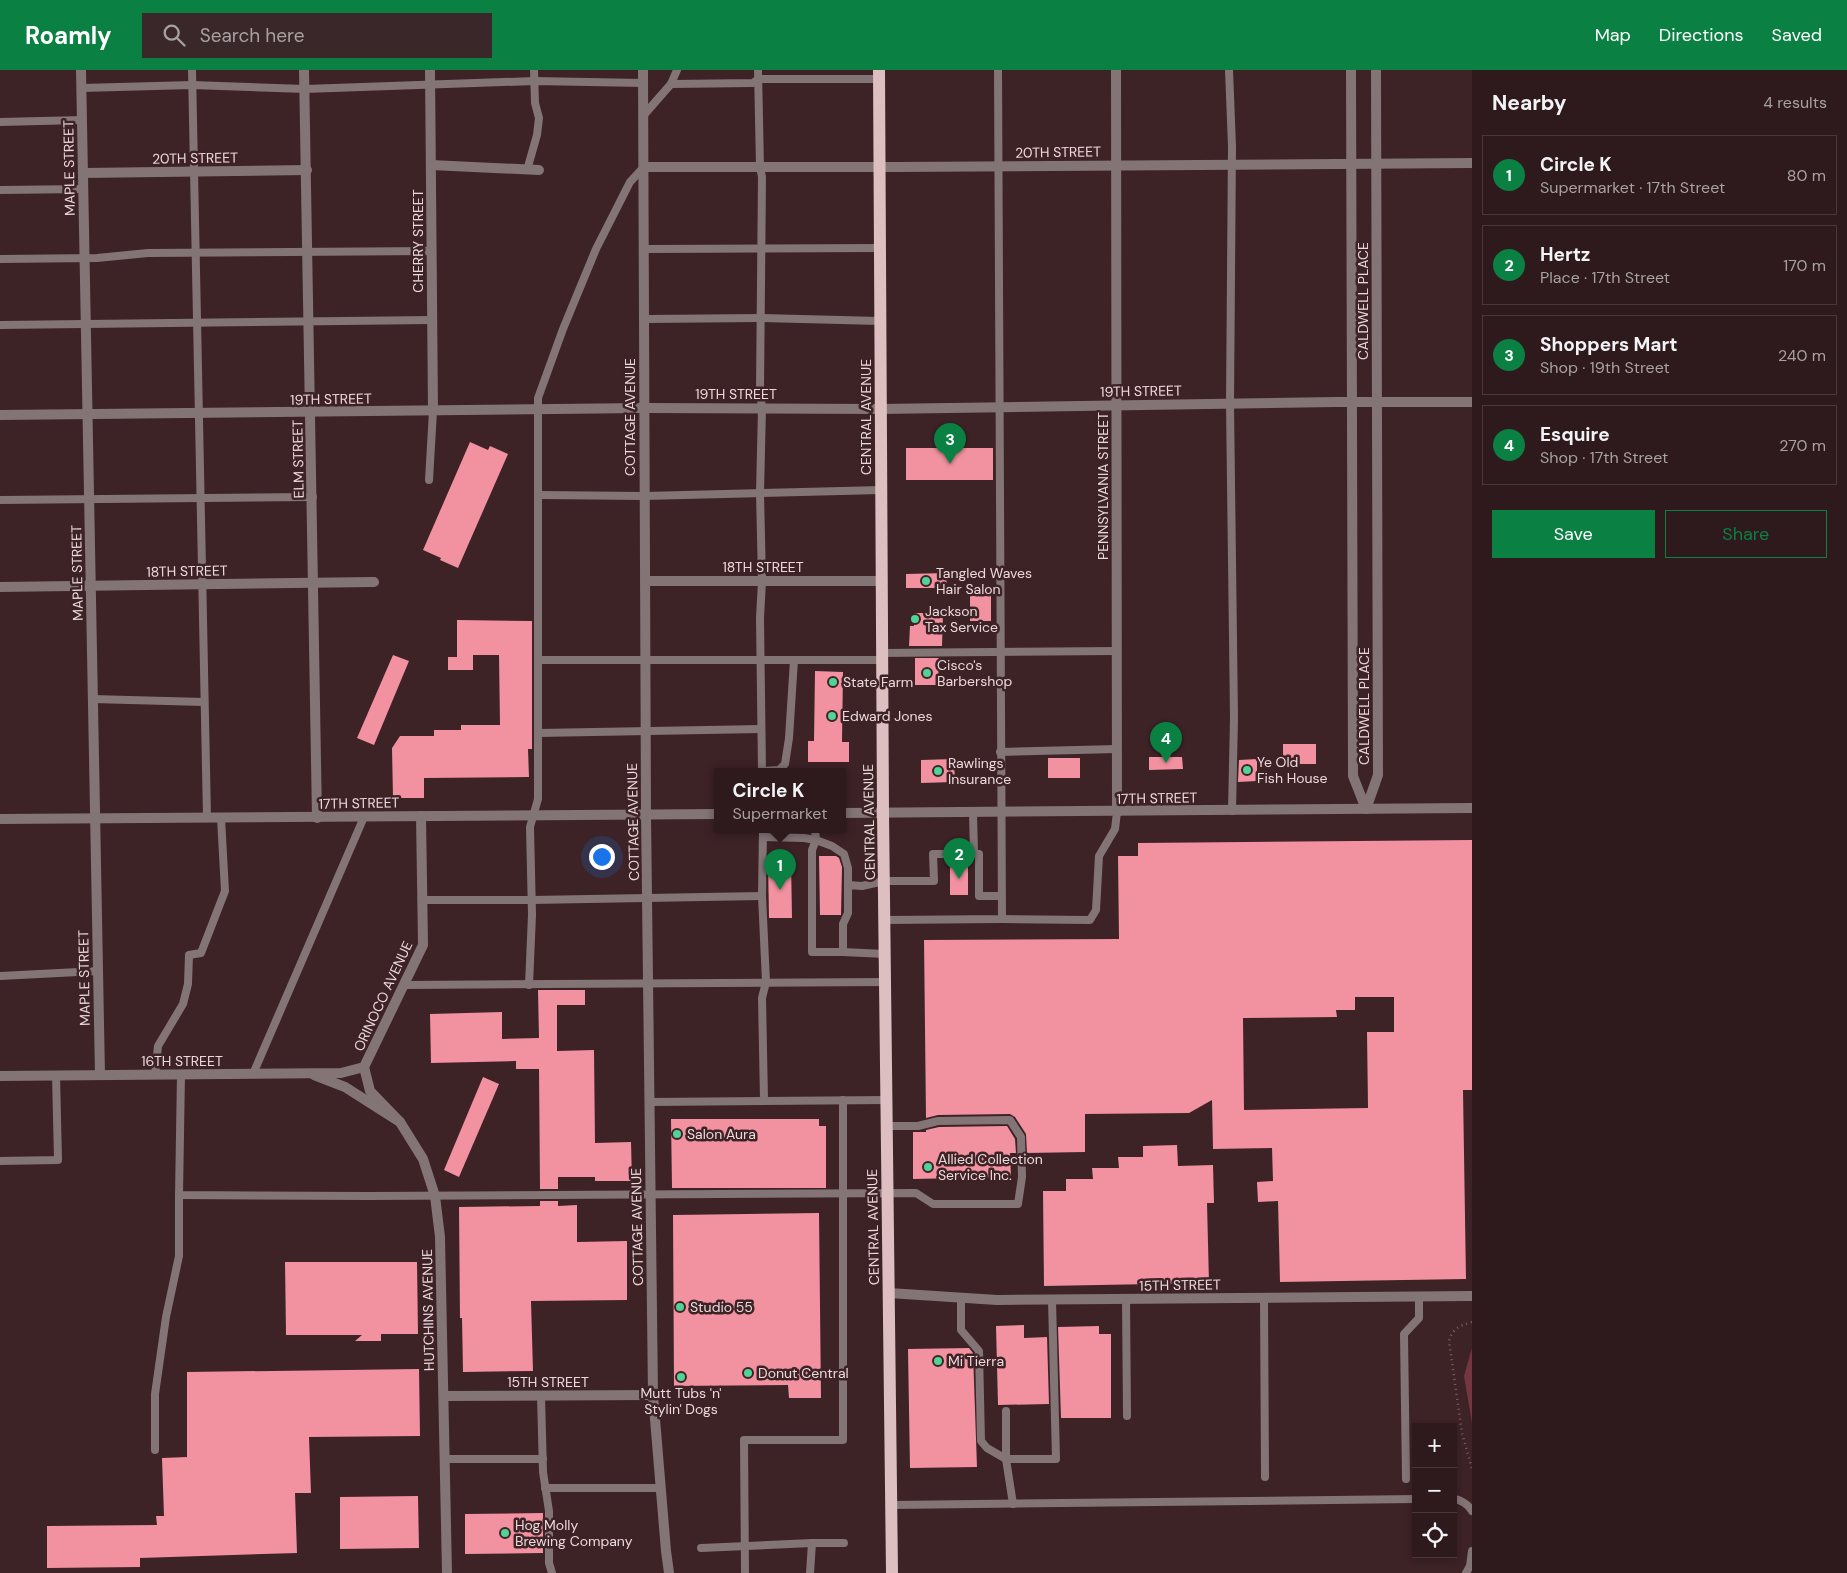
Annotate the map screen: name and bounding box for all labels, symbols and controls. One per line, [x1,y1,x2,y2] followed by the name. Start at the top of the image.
[142,13,492,58] search box
[25,20,112,51] text: Roamly
[160,21,188,49] icon: search
[200,23,304,48] text: Search here
[1595,23,1631,47] text: Map
[1659,23,1744,47] text: Directions
[1772,23,1822,47] text: Saved
[1492,89,1566,117] text: Nearby
[1763,92,1827,113] text: 4 results
[59,120,79,216] street label: MAPLE STREET
[1015,142,1101,162] street label: 20TH STREET
[152,148,238,168] street label: 20TH STREET
[1540,152,1612,177] text: Circle K
[1506,165,1512,186] text: 1
[1787,165,1826,186] text: 80 m
[1540,177,1725,198] text: Supermarket · 17th Street
[409,189,427,293] street label: CHERRY STREET
[1354,242,1372,360] street label: CALDWELL PLACE
[1540,242,1590,267] text: Hertz
[1504,255,1514,276] text: 2
[1783,255,1826,276] text: 170 m
[1540,267,1670,288] text: Place · 17th Street
[1540,332,1677,357] text: Shoppers Mart
[1504,345,1514,366] text: 3
[1778,345,1826,366] text: 240 m
[1540,357,1670,378] text: Shop · 19th Street
[621,358,639,476] street label: COTTAGE AVENUE
[857,359,875,475] street label: CENTRAL AVENUE
[1100,381,1182,401] street label: 19TH STREET
[695,385,777,403] street label: 19TH STREET
[290,389,372,409] street label: 19TH STREET
[1094,412,1112,560] street label: PENNSYLVANIA STREET
[288,419,308,498] street label: ELM STREET
[1540,422,1610,447] text: Esquire
[934,423,966,464] pin: 3
[1504,435,1514,456] text: 4
[1779,435,1826,456] text: 270 m
[1540,447,1668,468] text: Shop · 17th Street
[1492,510,1655,558] button: Save
[1665,510,1827,558] button: Share
[67,525,87,621] street label: MAPLE STREET
[722,558,804,576] street label: 18TH STREET
[146,561,228,581] street label: 18TH STREET
[936,564,1032,598] place label: Tangled Waves Hair Salon
[920,575,932,587] marker: Tangled Waves Hair Salon
[925,602,998,636] place label: Jackson Tax Service
[909,613,921,625] marker: Jackson Tax Service
[1355,647,1373,765] street label: CALDWELL PLACE
[937,656,1013,690] place label: Cisco's Barbershop
[921,667,933,679] marker: Cisco's Barbershop
[843,673,913,691] place label: State Farm
[827,676,839,688] marker: State Farm
[842,707,932,725] place label: Edward Jones
[826,710,838,722] marker: Edward Jones
[1150,722,1182,763] pin: 4
[1257,753,1328,787] place label: Ye Old Fish House
[948,754,1011,788] place label: Rawlings Insurance
[623,763,643,881] street label: COTTAGE AVENUE
[859,764,879,880] street label: CENTRAL AVENUE
[1241,764,1253,776] marker: Ye Old Fish House
[932,765,944,777] marker: Rawlings Insurance
[714,768,846,833] popup
[733,778,804,803] text: Circle K
[1117,788,1198,808] street label: 17TH STREET
[319,793,400,813] street label: 17TH STREET
[733,803,827,824] text: Supermarket
[943,838,975,879] pin: 2
[589,844,615,870] your location
[764,849,796,890] pin: 1
[74,930,94,1026] street label: MAPLE STREET
[350,938,416,1054] street label: ORINOCO AVENUE
[141,1052,223,1070] street label: 16TH STREET
[687,1125,756,1143] place label: Salon Aura
[671,1128,683,1140] marker: Salon Aura
[938,1150,1043,1184] place label: Allied Collection Service Inc.
[922,1161,934,1173] marker: Allied Collection Service Inc.
[627,1168,647,1286] street label: COTTAGE AVENUE
[863,1169,883,1285] street label: CENTRAL AVENUE
[418,1249,438,1371] street label: HUTCHINS AVENUE
[1139,1275,1221,1295] street label: 15TH STREET
[690,1298,753,1316] place label: Studio 55
[674,1301,686,1313] marker: Studio 55
[948,1352,1004,1370] place label: Mi Tierra
[932,1355,944,1367] marker: Mi Tierra
[758,1364,849,1382] place label: Donut Central
[742,1367,754,1379] marker: Donut Central
[675,1371,687,1383] marker: Mutt Tubs 'n' Stylin' Dogs
[507,1373,589,1391] street label: 15TH STREET
[641,1384,721,1418] place label: Mutt Tubs 'n' Stylin' Dogs
[1412,1423,1457,1558] map controls
[1412,1423,1457,1468] button: +
[1412,1468,1457,1513] button: −
[1412,1513,1457,1558] button: locate
[515,1516,633,1550] place label: Hog Molly Brewing Company
[499,1527,511,1539] marker: Hog Molly Brewing Company

